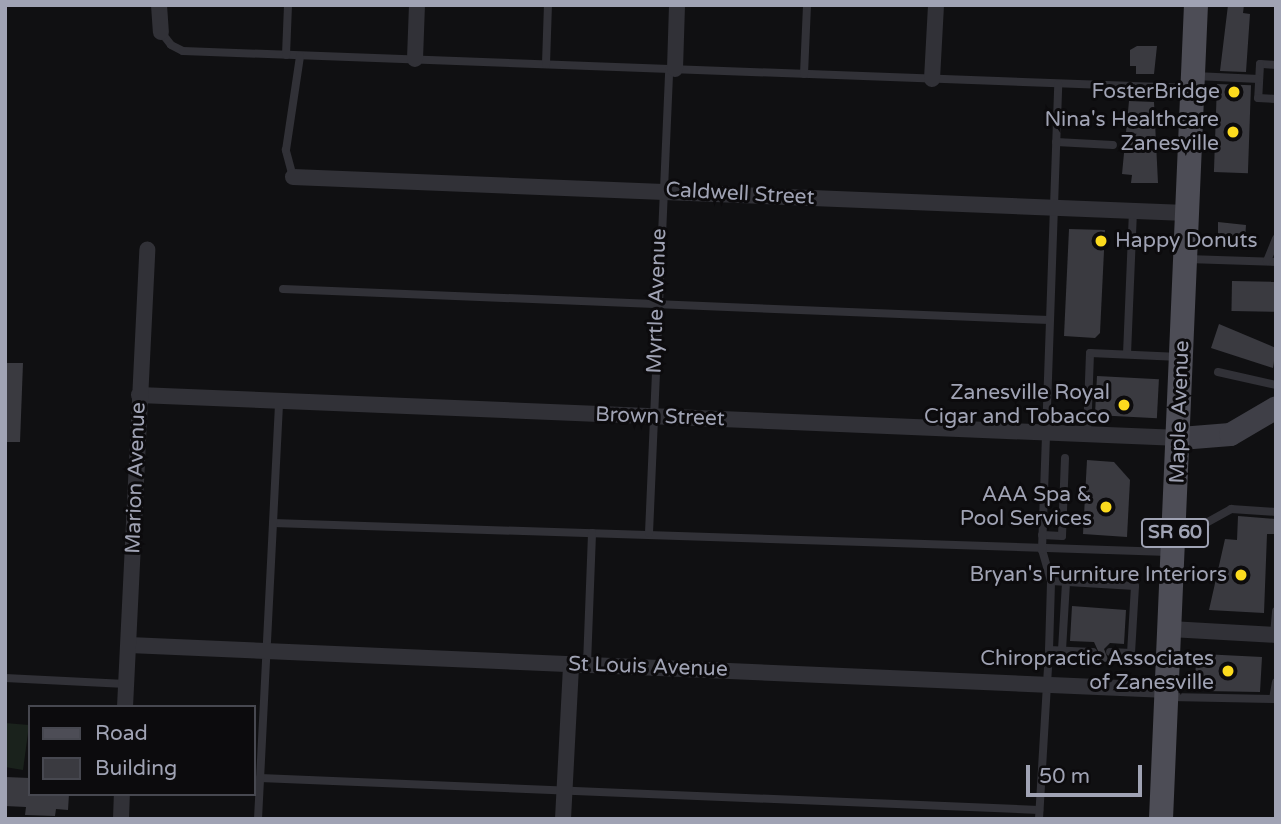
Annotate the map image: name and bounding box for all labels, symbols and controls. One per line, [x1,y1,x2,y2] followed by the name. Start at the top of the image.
[1091,79,1220,105] place label: FosterBridge
[1226,84,1242,100] marker: FosterBridge
[1044,107,1219,157] place label: Nina's Healthcare Zanesville
[1225,124,1241,140] marker: Nina's Healthcare Zanesville
[665,178,815,210] street label: Caldwell Street
[642,228,672,374] street label: Myrtle Avenue
[1115,228,1257,254] place label: Happy Donuts
[1093,233,1109,249] marker: Happy Donuts
[1165,340,1195,484] street label: Maple Avenue
[924,380,1110,430] place label: Zanesville Royal Cigar and Tobacco
[1116,397,1132,413] marker: Zanesville Royal Cigar and Tobacco
[121,402,151,554] street label: Marion Avenue
[595,402,725,432] street label: Brown Street
[960,482,1092,532] place label: AAA Spa & Pool Services
[1098,499,1114,515] marker: AAA Spa & Pool Services
[1140,518,1210,548] road number: SR 60
[970,562,1227,588] place label: Bryan's Furniture Interiors
[1233,567,1249,583] marker: Bryan's Furniture Interiors
[980,646,1214,696] place label: Chiropractic Associates of Zanesville
[568,652,728,682] street label: St Louis Avenue
[1220,663,1236,679] marker: Chiropractic Associates of Zanesville
[28,705,256,796] legend
[95,721,148,746] text: Road
[1029,750,1144,794] scale bar
[95,756,177,781] text: Building
[1039,764,1090,789] text: 50 m

